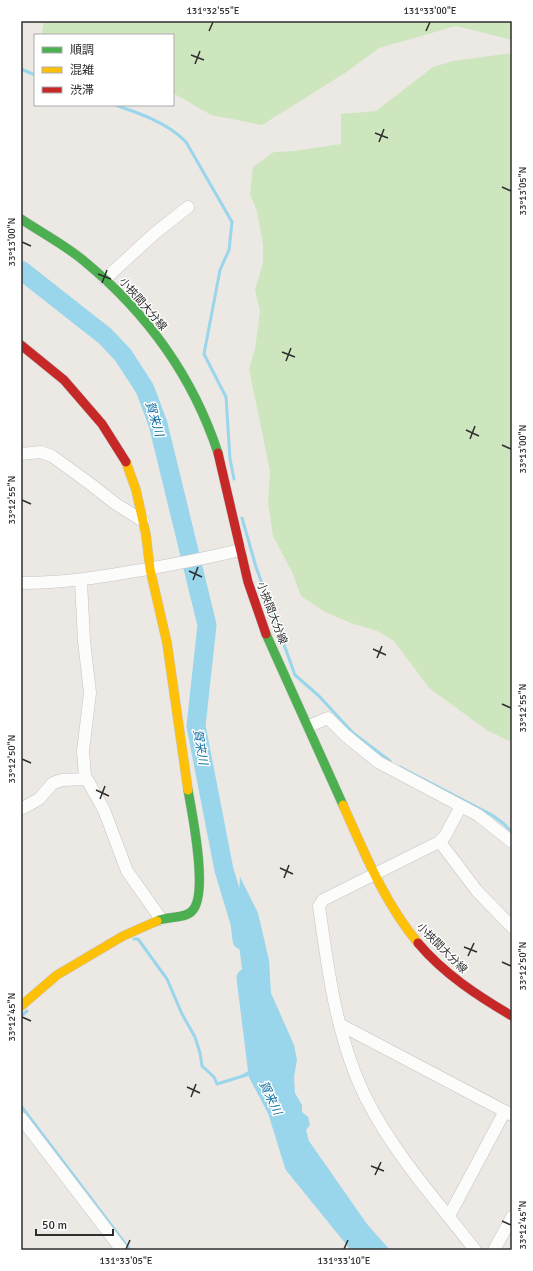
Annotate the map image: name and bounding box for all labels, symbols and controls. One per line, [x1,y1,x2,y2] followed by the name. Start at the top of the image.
[186,5,240,17] text: 131°32'55"E
[403,5,457,17] text: 131°33'00"E
[34,34,174,106] legend
[70,43,94,58] text: 順調
[70,63,94,78] text: 混雑
[70,83,94,98] text: 渋滞
[517,167,529,215] text: 33°13'05"N
[6,218,18,266] text: 33°13'00"N
[116,275,170,333] street label: 小挾間大分線
[142,400,167,440] water label: 賀来川
[517,425,529,473] text: 33°13'00"N
[6,476,18,524] text: 33°12'55"N
[254,580,290,646] street label: 小挾間大分線
[517,684,529,732] text: 33°12'55"N
[189,728,211,768] water label: 賀来川
[6,735,18,783] text: 33°12'50"N
[414,920,470,976] street label: 小挾間大分線
[517,942,529,990] text: 33°12'50"N
[6,993,18,1041] text: 33°12'45"N
[255,1079,286,1119] water label: 賀来川
[517,1201,529,1249] text: 33°12'45"N
[36,1211,113,1237] scale bar
[42,1218,67,1233] text: 50 m
[99,1255,153,1267] text: 131°33'05"E
[317,1255,371,1267] text: 131°33'10"E

